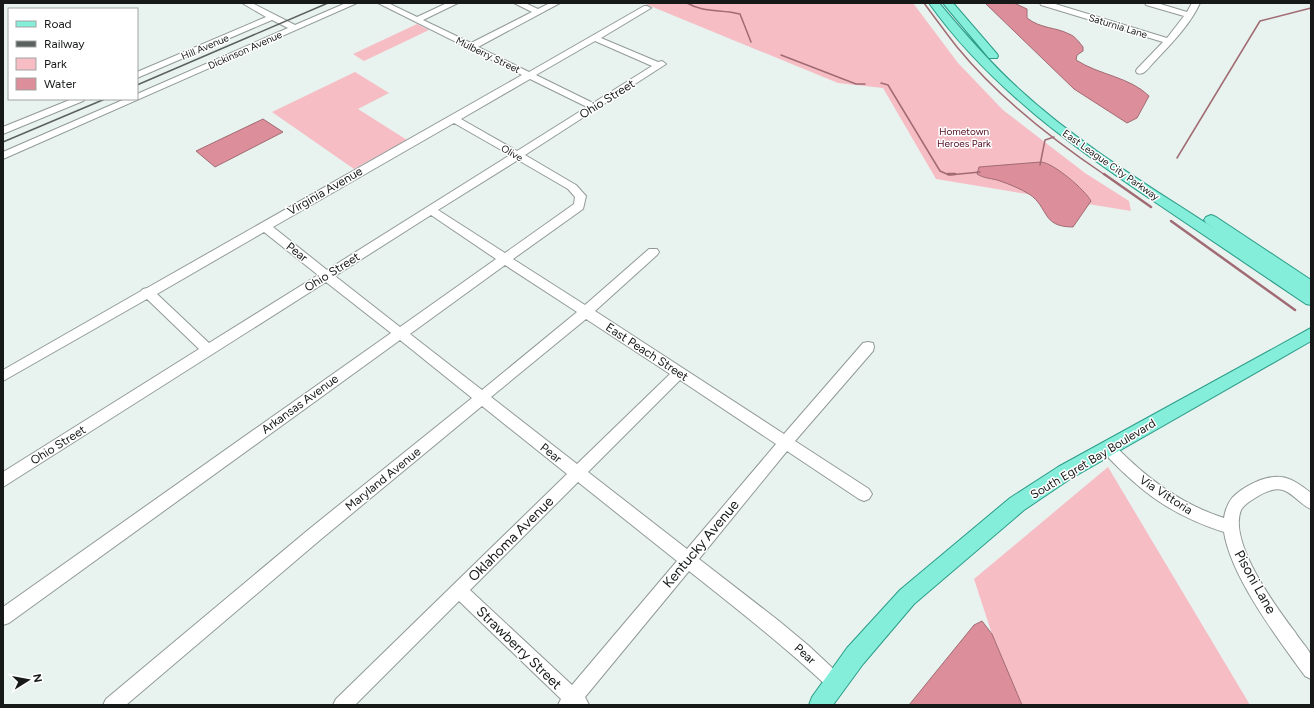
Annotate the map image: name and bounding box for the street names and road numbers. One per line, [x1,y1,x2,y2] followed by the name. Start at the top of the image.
[1087,11,1149,41] street label: Saturnia Lane
[206,28,285,72] street label: Dickinson Avenue
[179,31,231,63] street label: Hill Avenue
[454,34,523,76] street label: Mulberry Street
[577,76,638,121] street label: Ohio Street
[1060,127,1162,204] street label: East League City Parkway
[499,142,526,165] street label: Olive
[285,164,365,218] street label: Virginia Avenue
[283,239,311,265] street label: Pear
[302,249,363,294] street label: Ohio Street
[603,320,691,384] street label: East Peach Street
[259,371,341,437] street label: Arkansas Avenue
[1028,416,1158,502] street label: South Egret Bay Boulevard
[28,422,89,467] street label: Ohio Street
[537,440,565,466] street label: Pear
[343,444,424,514] street label: Maryland Avenue
[1137,473,1195,517] street label: Via Vittoria
[465,493,557,585] street label: Oklahoma Avenue
[659,496,743,591] street label: Kentucky Avenue
[1230,547,1280,617] street label: Pisoni Lane
[473,603,565,693] street label: Strawberry Street
[792,641,818,667] street label: Pear

